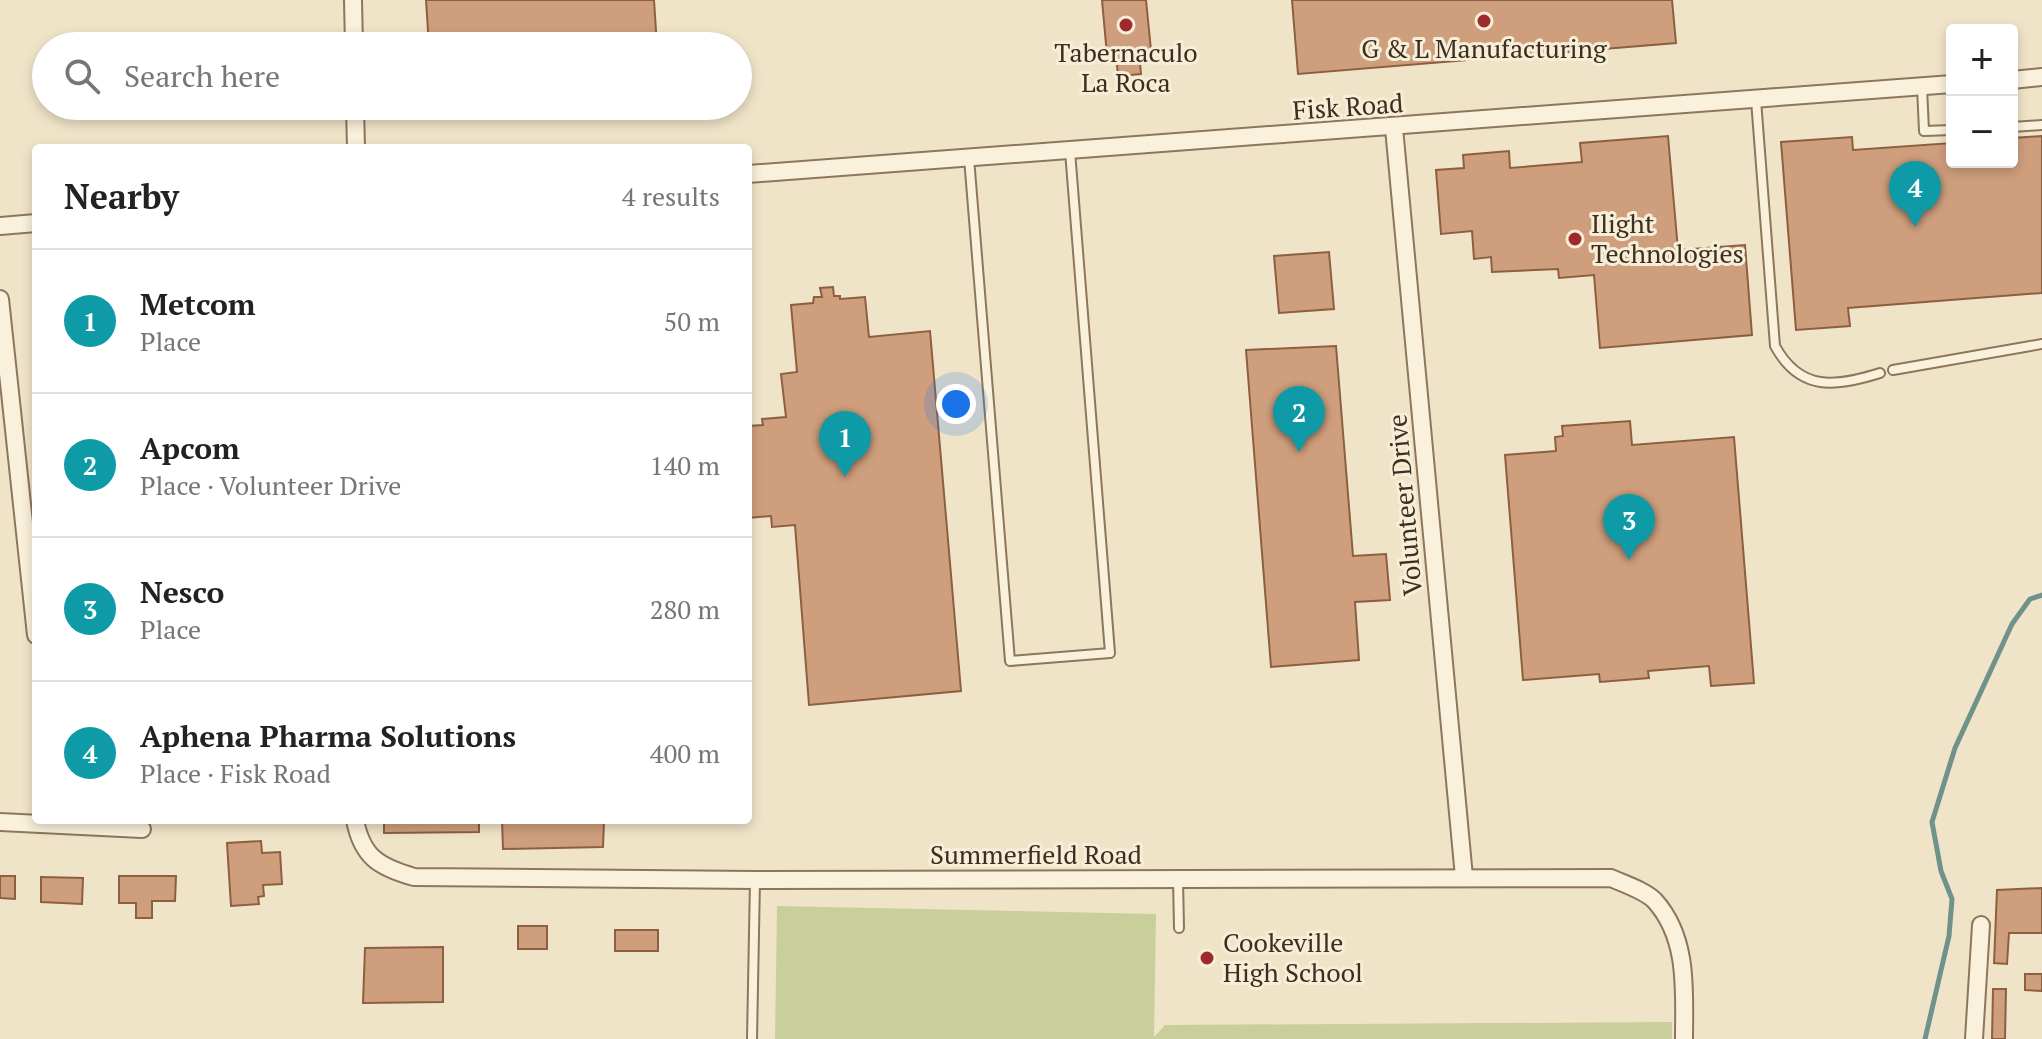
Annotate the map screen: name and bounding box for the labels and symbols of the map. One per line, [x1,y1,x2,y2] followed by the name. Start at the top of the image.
[1475,12,1493,30] marker: G & L Manufacturing
[1117,16,1135,34] marker: Tabernaculo La Roca
[1361,31,1607,65] place label: G & L Manufacturing
[1054,35,1198,99] place label: Tabernaculo La Roca
[1291,85,1404,127] street label: Fisk Road
[1889,161,1941,227] pin: 4
[1591,206,1744,270] place label: Ilight Technologies
[1566,230,1584,248] marker: Ilight Technologies
[936,384,976,424] your location
[1273,386,1325,452] pin: 2
[819,411,871,477] pin: 1
[1379,413,1429,597] street label: Volunteer Drive
[1603,494,1655,560] pin: 3
[930,837,1142,871] street label: Summerfield Road
[1223,925,1363,989] place label: Cookeville High School
[1198,949,1216,967] marker: Cookeville High School

